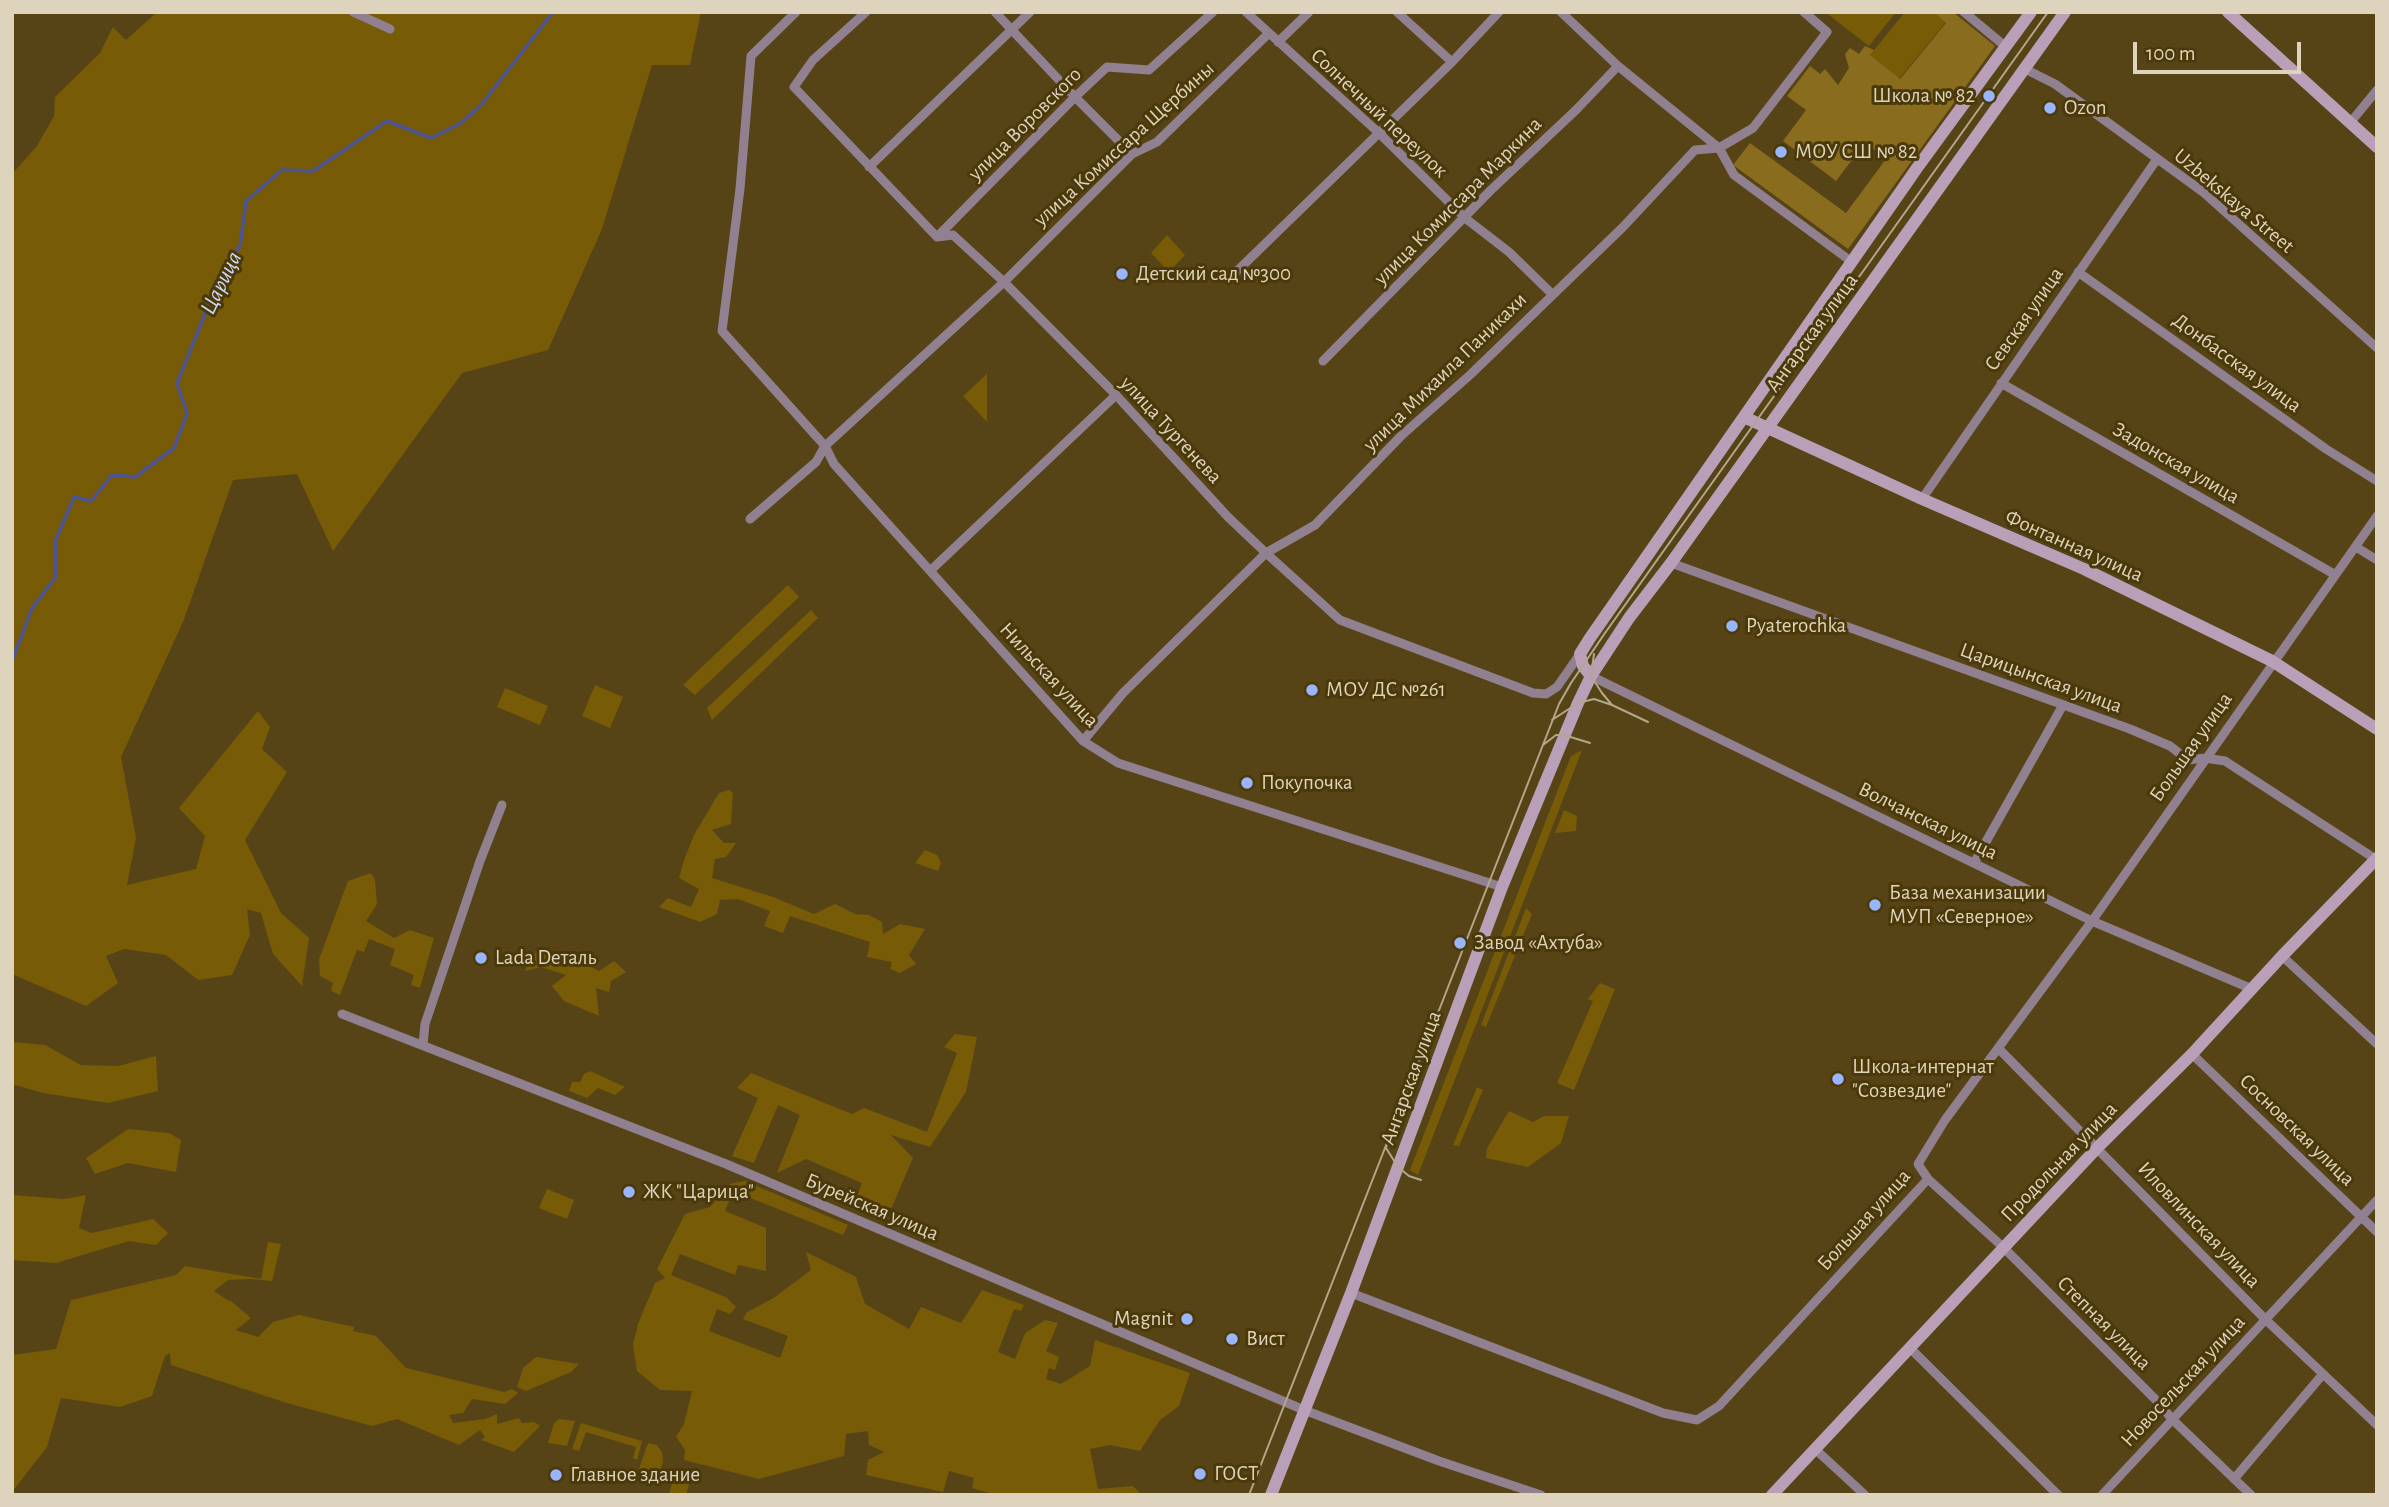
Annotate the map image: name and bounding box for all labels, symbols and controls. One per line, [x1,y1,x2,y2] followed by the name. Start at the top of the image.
[2137,28,2305,72] scale bar
[1305,43,1453,183] street label: Солнечный переулок
[2146,43,2196,64] text: 100 m
[1029,56,1219,232] street label: улица Комиссара Щербины
[963,62,1087,186] street label: улица Воровского
[1872,83,1975,109] place label: Школа № 82
[1981,88,1997,104] marker: Школа № 82
[2064,95,2107,121] place label: Ozon
[2042,100,2058,116] marker: Ozon
[1369,112,1547,290] street label: улица Комиссара Маркина
[1795,139,1917,165] place label: МОУ СШ № 82
[2169,143,2299,259] street label: Uzbekskaya Street
[1773,144,1789,160] marker: МОУ СШ № 82
[194,247,248,319] water label: Царица
[1136,261,1291,287] place label: Детский сад №300
[1979,262,2069,376] street label: Севская улица
[1114,266,1130,282] marker: Детский сад №300
[1760,269,1864,397] street label: Ангарская улица
[1358,287,1532,457] street label: улица Михаила Паникахи
[2168,308,2306,418] street label: Донбасская улица
[1115,371,1227,489] street label: улица Тургенева
[2108,417,2244,509] street label: Задонская улица
[2001,504,2147,588] street label: Фонтанная улица
[1746,613,1846,639] place label: Pyaterochka
[994,617,1104,733] street label: Нильская улица
[1724,618,1740,634] marker: Pyaterochka
[1956,637,2126,719] street label: Царицынская улица
[1326,677,1446,703] place label: МОУ ДС №261
[1304,682,1320,698] marker: МОУ ДС №261
[2144,687,2238,807] street label: Большая улица
[1261,770,1352,796] place label: Покупочка
[1239,775,1255,791] marker: Покупочка
[1854,776,2002,866] street label: Волчанская улица
[1889,880,2046,930] place label: База механизации МУП «Северное»
[1867,897,1883,913] marker: База механизации МУП «Северное»
[1474,930,1603,956] place label: Завод «Ахтуба»
[1452,935,1468,951] marker: Завод «Ахтуба»
[495,945,596,971] place label: Lada Dеталь
[473,950,489,966] marker: Lada Dеталь
[1375,1008,1447,1148] street label: Ангарская улица
[1852,1054,1994,1104] place label: Школа-интернат "Созвездие"
[2234,1069,2360,1191] street label: Сосновская улица
[1830,1071,1846,1087] marker: Школа-интернат "Созвездие"
[1995,1097,2123,1227] street label: Продольная улица
[2132,1156,2266,1294] street label: Иловлинская улица
[1812,1164,1916,1276] street label: Большая улица
[801,1168,943,1246] street label: Бурейская улица
[643,1179,754,1205] place label: ЖК "Царица"
[621,1184,637,1200] marker: ЖК "Царица"
[2052,1271,2156,1375] street label: Степная улица
[1114,1306,1173,1332] place label: Magnit
[2115,1310,2251,1452] street label: Новосельская улица
[1179,1311,1195,1327] marker: Magnit
[1246,1326,1285,1352] place label: Вист
[1224,1331,1240,1347] marker: Вист
[1214,1461,1258,1487] place label: ГОСТ
[570,1462,700,1488] place label: Главное здание
[1192,1466,1208,1482] marker: ГОСТ
[548,1467,564,1483] marker: Главное здание

